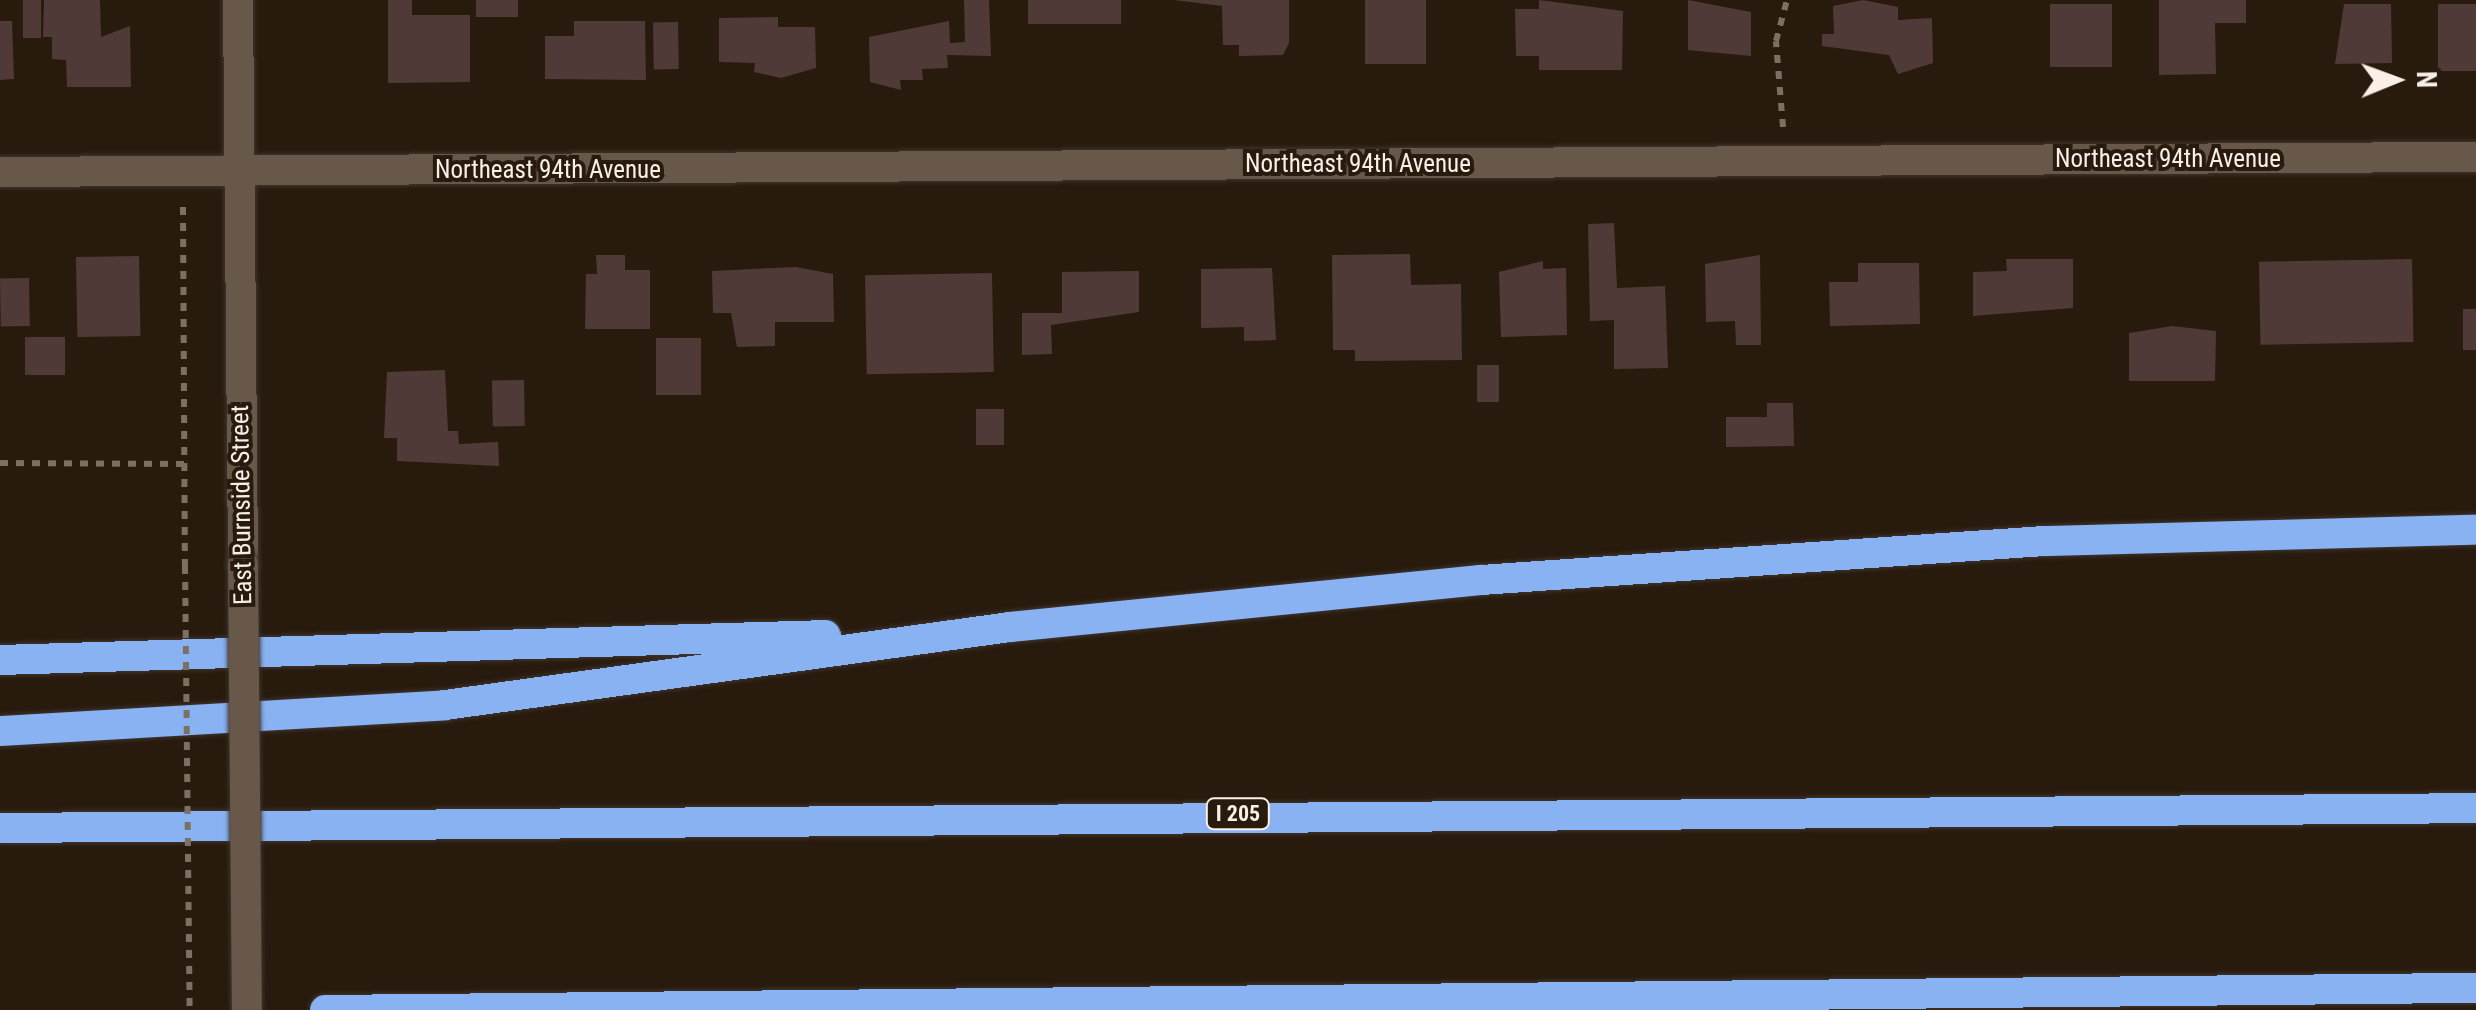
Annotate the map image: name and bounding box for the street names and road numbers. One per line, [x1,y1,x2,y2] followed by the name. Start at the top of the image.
[2055,144,2281,174] street label: Northeast 94th Avenue
[1245,149,1471,179] street label: Northeast 94th Avenue
[435,155,661,185] street label: Northeast 94th Avenue
[225,405,259,605] street label: East Burnside Street
[1206,797,1270,831] road number: I 205

